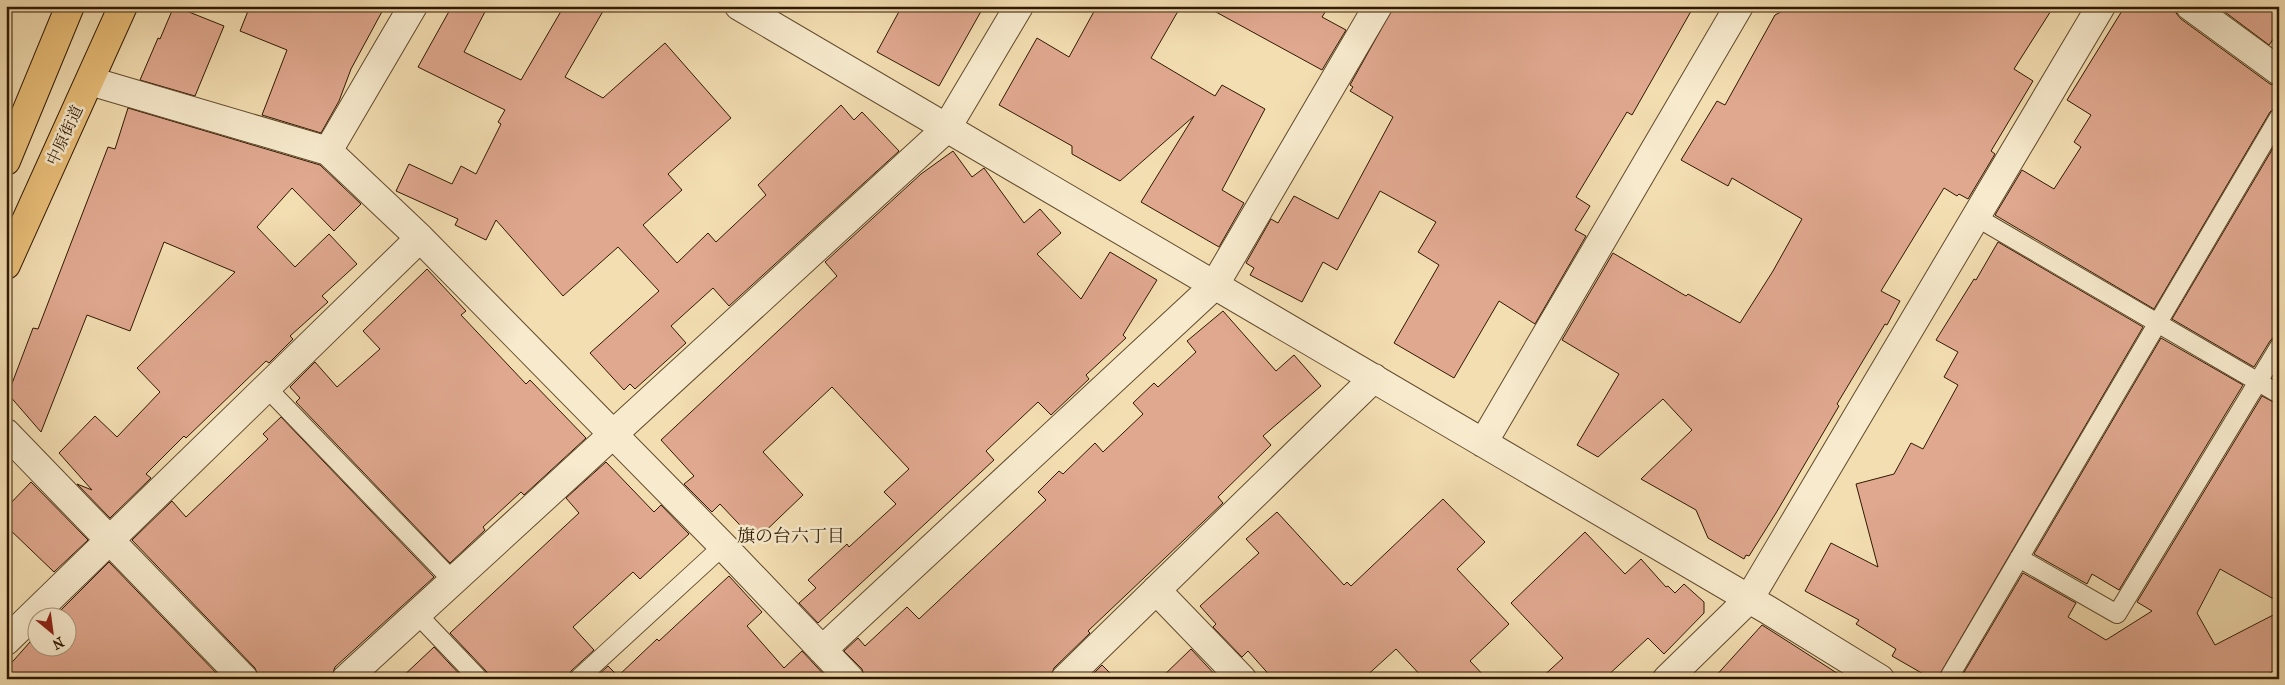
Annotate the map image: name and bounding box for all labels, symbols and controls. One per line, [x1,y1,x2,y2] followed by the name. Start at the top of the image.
[42,102,87,168] street label: 中原街道
[737,526,845,547] district label: 旗の台六丁目
[28,608,78,658] north arrow
[49,633,67,653] text: N

